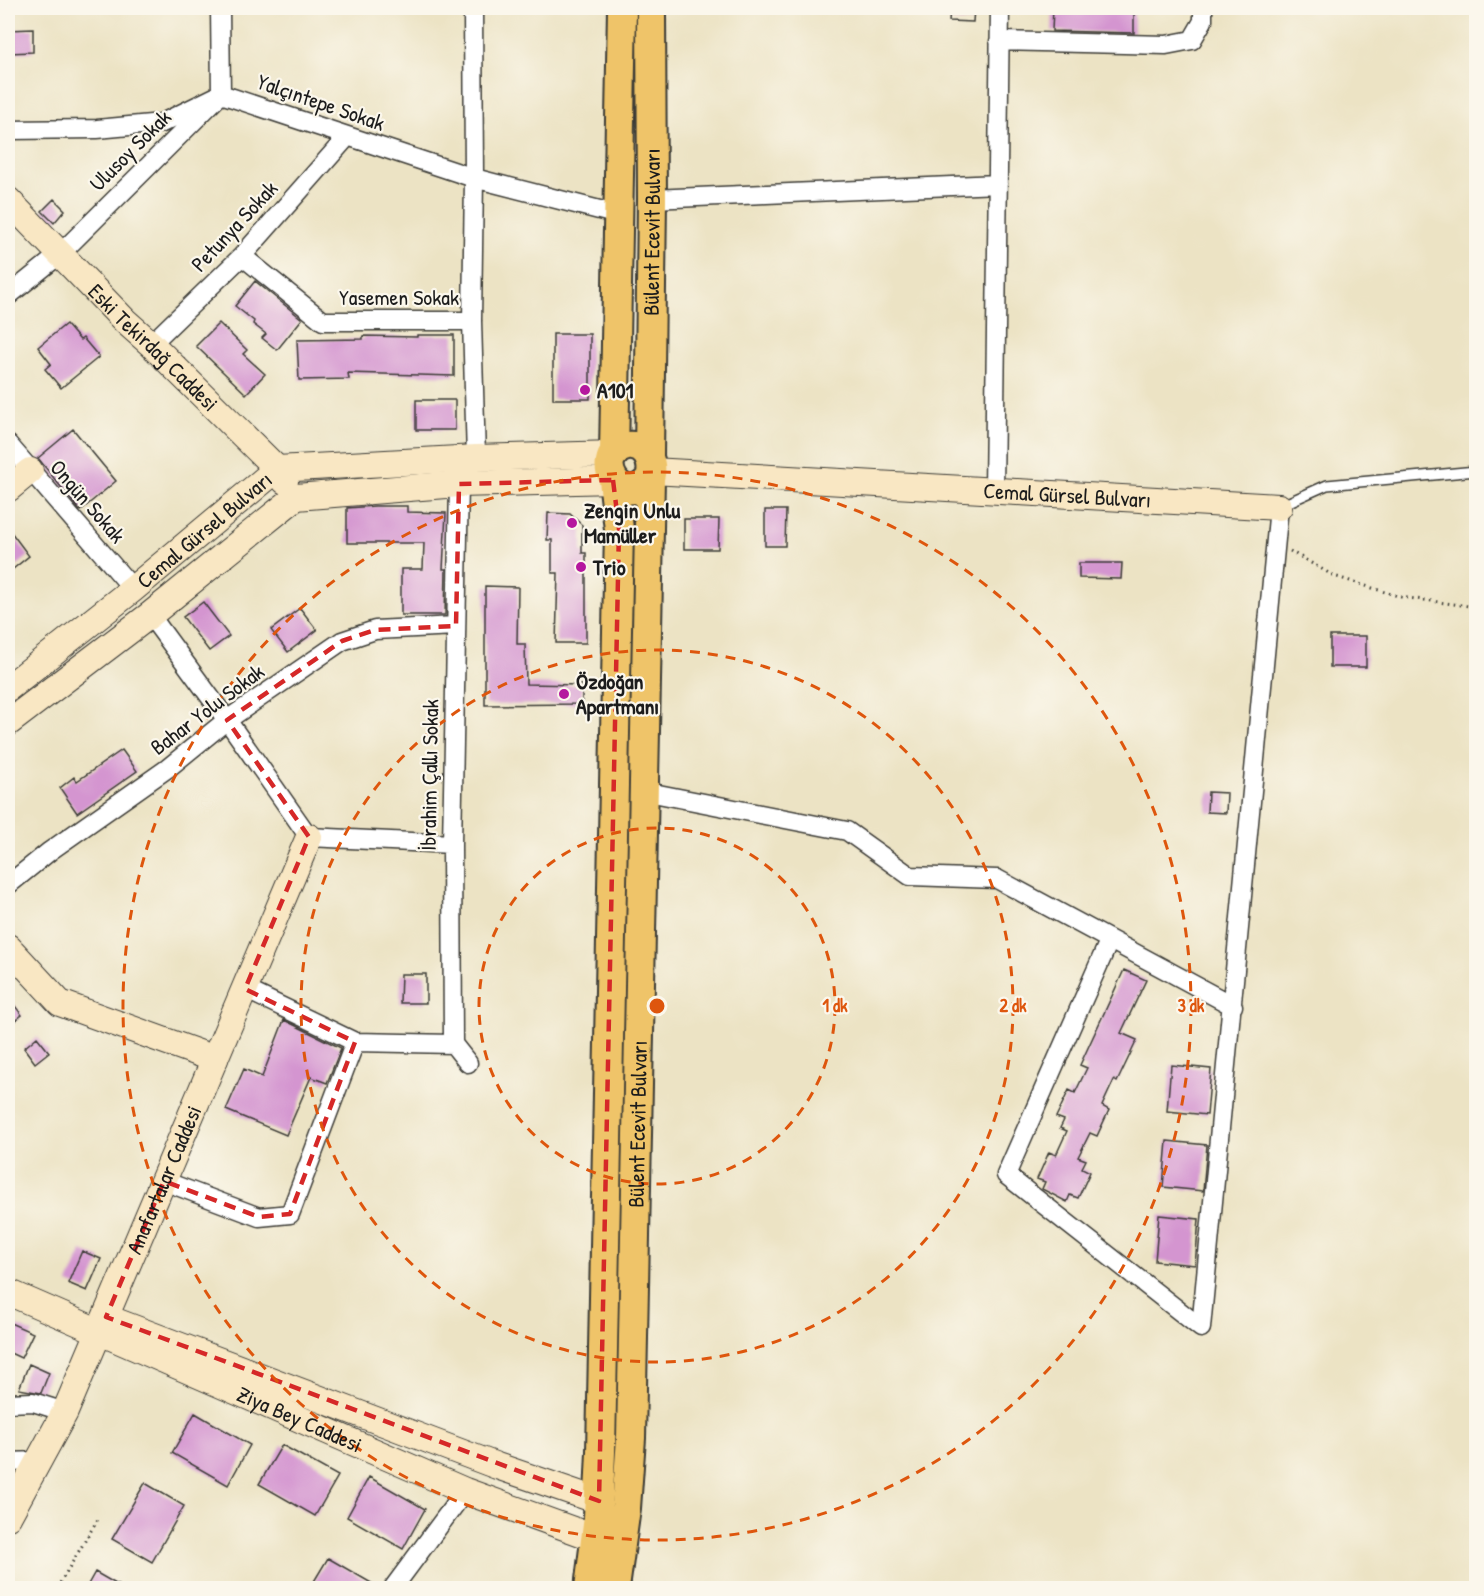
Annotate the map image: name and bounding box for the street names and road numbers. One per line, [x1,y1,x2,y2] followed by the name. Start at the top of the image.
[253,66,389,138] street label: Yalçıntepe Sokak
[83,103,177,197] street label: Ulusoy Sokak
[636,148,667,316] street label: Bülent Ecevit Bulvarı
[184,174,284,278] street label: Petunya Sokak
[82,277,225,418] street label: Eski Tekirdağ Caddesi
[339,282,459,312] street label: Yasemen Sokak
[43,453,133,549] street label: Ongün Sokak
[130,464,278,595] street label: Cemal Gürsel Bulvarı
[983,475,1152,515] street label: Cemal Gürsel Bulvarı
[144,656,270,762] street label: Bahar Yolu Sokak
[413,699,445,851] street label: İbrahim Çallı Sokak
[621,1040,654,1208] street label: Bülent Ecevit Bulvarı
[119,1101,208,1258] street label: Anafartalar Caddesi
[232,1379,367,1459] street label: Ziya Bey Caddesi

